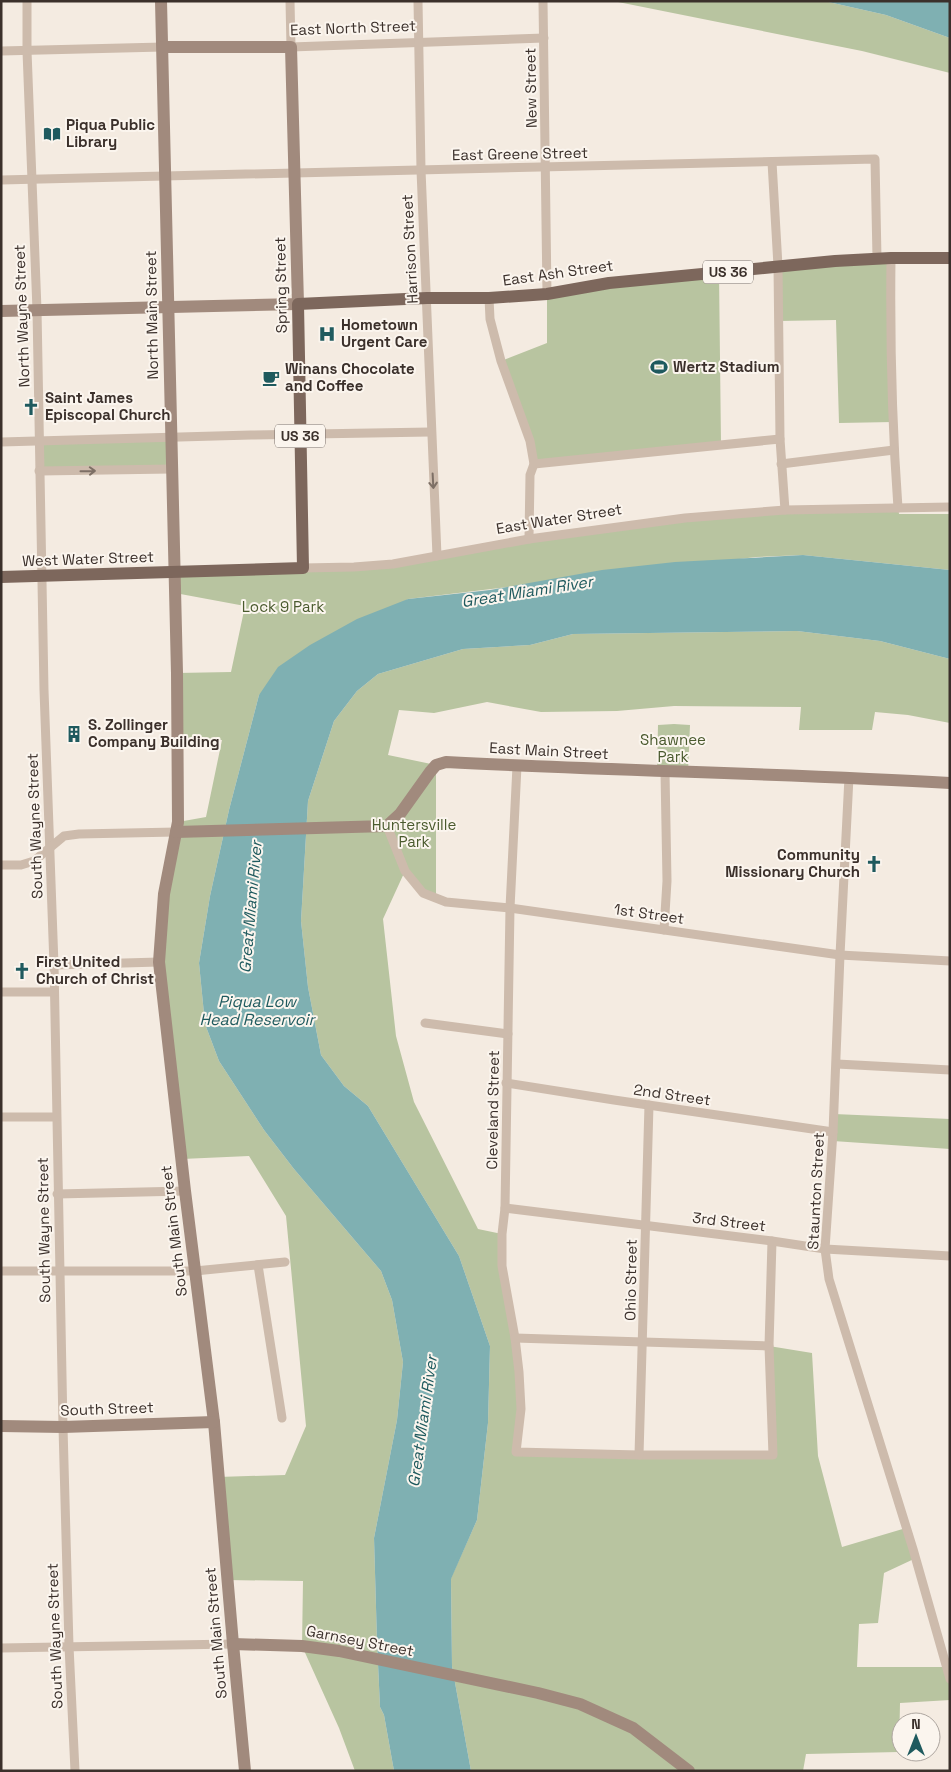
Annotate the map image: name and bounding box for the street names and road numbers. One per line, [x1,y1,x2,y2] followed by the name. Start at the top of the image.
[290,16,416,39] street label: East North Street
[520,48,541,128] street label: New Street
[452,143,588,164] street label: East Greene Street
[397,194,422,304] street label: Harrison Street
[270,236,291,334] street label: Spring Street
[10,244,33,388] street label: North Wayne Street
[141,250,162,380] street label: North Main Street
[501,255,615,290] street label: East Ash Street
[703,260,753,284] road number: US 36
[275,424,325,448] road number: US 36
[495,499,623,538] street label: East Water Street
[22,547,154,570] street label: West Water Street
[489,738,609,763] street label: East Main Street
[22,753,47,899] street label: South Wayne Street
[613,899,685,928] street label: 1st Street
[482,1050,503,1170] street label: Cleveland Street
[632,1080,712,1109] street label: 2nd Street
[803,1132,828,1250] street label: Staunton Street
[33,1157,54,1303] street label: South Wayne Street
[156,1164,191,1298] street label: South Main Street
[691,1208,767,1235] street label: 3rd Street
[620,1239,641,1321] street label: Ohio Street
[60,1397,154,1420] street label: South Street
[42,1563,67,1709] street label: South Wayne Street
[200,1566,231,1700] street label: South Main Street
[305,1621,416,1660] street label: Garnsey Street

